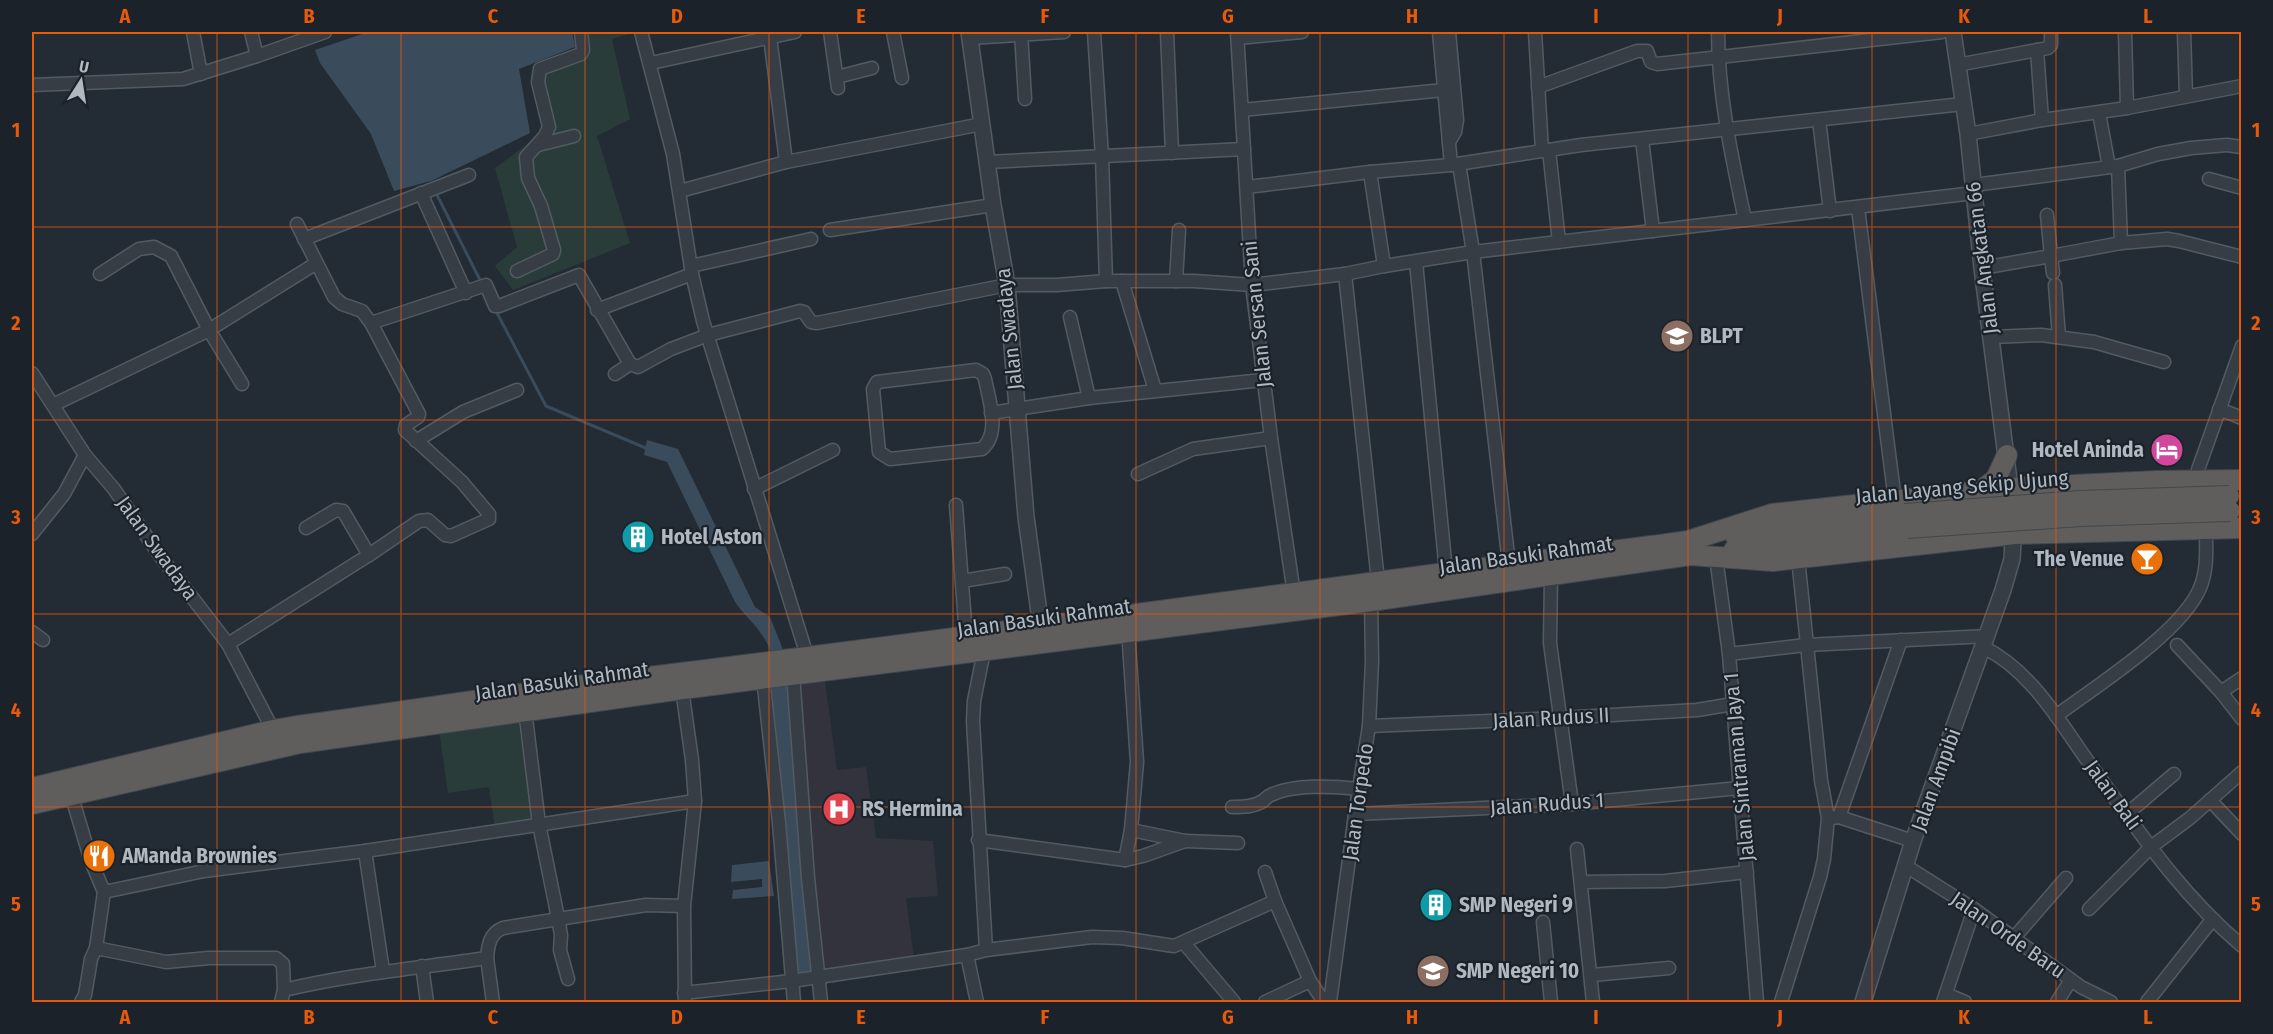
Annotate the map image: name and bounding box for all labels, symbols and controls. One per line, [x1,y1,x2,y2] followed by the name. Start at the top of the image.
[119,4,132,28] text: A
[303,4,315,28] text: B
[488,4,499,28] text: C
[671,4,683,28] text: D
[856,4,866,28] text: E
[1041,4,1050,28] text: F
[1222,4,1234,28] text: G
[1406,4,1418,28] text: H
[1593,4,1599,28] text: I
[1776,4,1783,28] text: J
[1958,4,1970,28] text: K
[2143,4,2153,28] text: L
[51,51,111,111] north arrow
[77,57,91,77] text: U
[12,118,20,142] text: 1
[2252,118,2260,142] text: 1
[1960,180,2004,336] street label: Jalan Angkatan 66
[1236,239,1278,389] street label: Jalan Sersan Sani
[990,267,1028,391] street label: Jalan Swadaya
[10,311,21,335] text: 2
[2250,311,2261,335] text: 2
[1659,318,1695,354] school or university icon: BLPT
[1700,323,1744,349] place label: BLPT
[2149,432,2185,468] hotel icon: Hotel Aninda
[2032,437,2144,463] place label: Hotel Aninda
[1855,465,2070,509] street label: Jalan Layang Sekip Ujung
[111,491,203,605] street label: Jalan Swadaya
[10,505,21,529] text: 3
[2250,505,2261,529] text: 3
[620,519,656,555] building icon: Hotel Aston
[661,524,762,550] place label: Hotel Aston
[1438,530,1615,580] street label: Jalan Basuki Rahmat
[2129,541,2165,577] bar icon: The Venue
[2034,546,2124,572] place label: The Venue
[956,593,1133,643] street label: Jalan Basuki Rahmat
[474,656,651,706] street label: Jalan Basuki Rahmat
[1718,672,1760,862] street label: Jalan Sintraman Jaya 1
[11,698,21,722] text: 4
[2251,698,2261,722] text: 4
[1492,702,1610,734] street label: Jalan Rudus II
[1905,725,1967,835] street label: Jalan Ampibi
[1337,742,1379,862] street label: Jalan Torpedo
[2079,755,2147,835] street label: Jalan Bali
[1489,787,1605,821] street label: Jalan Rudus 1
[821,791,857,827] hospital icon: RS Hermina
[862,796,963,822] place label: RS Hermina
[81,838,117,874] restaurant icon: AManda Brownies
[121,843,277,869] place label: AManda Brownies
[1946,886,2070,984] street label: Jalan Orde Baru
[1418,887,1454,923] building icon: SMP Negeri 9
[11,892,21,916] text: 5
[1459,892,1573,918] place label: SMP Negeri 9
[2251,892,2261,916] text: 5
[1415,953,1451,989] school or university icon: SMP Negeri 10
[1456,958,1579,984] place label: SMP Negeri 10
[119,1005,132,1029] text: A
[303,1005,315,1029] text: B
[488,1005,499,1029] text: C
[671,1005,683,1029] text: D
[856,1005,866,1029] text: E
[1041,1005,1050,1029] text: F
[1222,1005,1234,1029] text: G
[1406,1005,1418,1029] text: H
[1593,1005,1599,1029] text: I
[1776,1005,1783,1029] text: J
[1958,1005,1970,1029] text: K
[2143,1005,2153,1029] text: L

